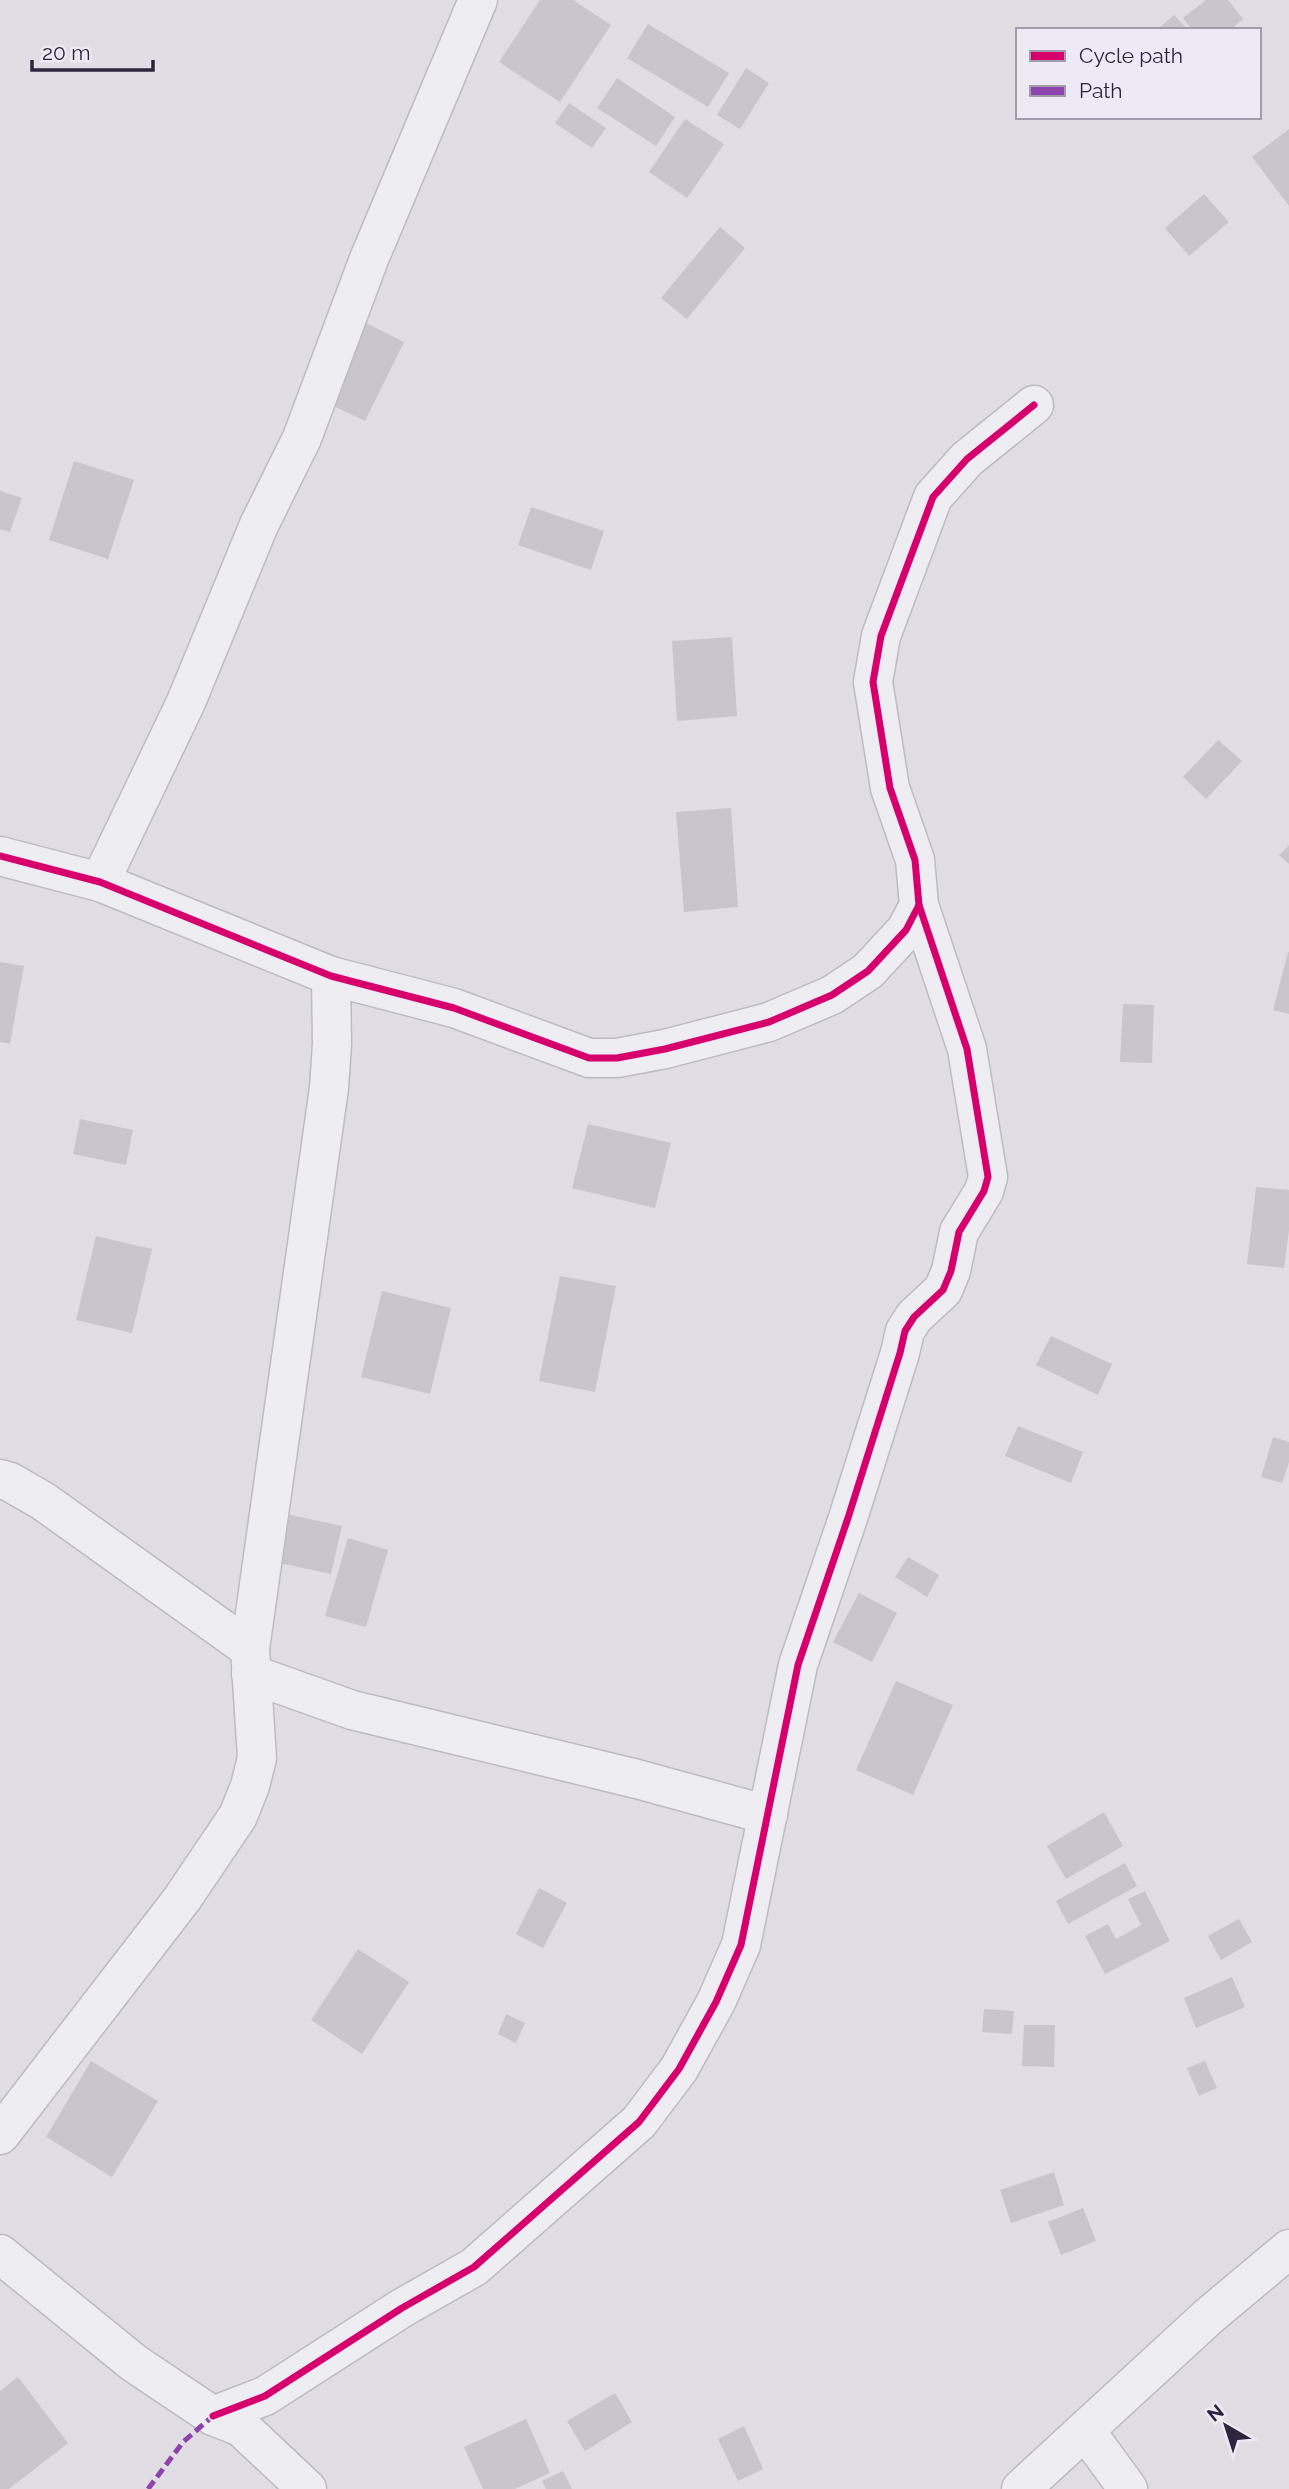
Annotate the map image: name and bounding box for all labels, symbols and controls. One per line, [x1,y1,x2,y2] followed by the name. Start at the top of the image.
[32,28,152,72] scale bar
[1016,28,1261,119] legend
[42,40,90,65] text: 20 m
[1079,43,1183,68] text: Cycle path
[1079,78,1123,103] text: Path
[1191,2391,1261,2461] north arrow
[1203,2400,1228,2426] text: N

